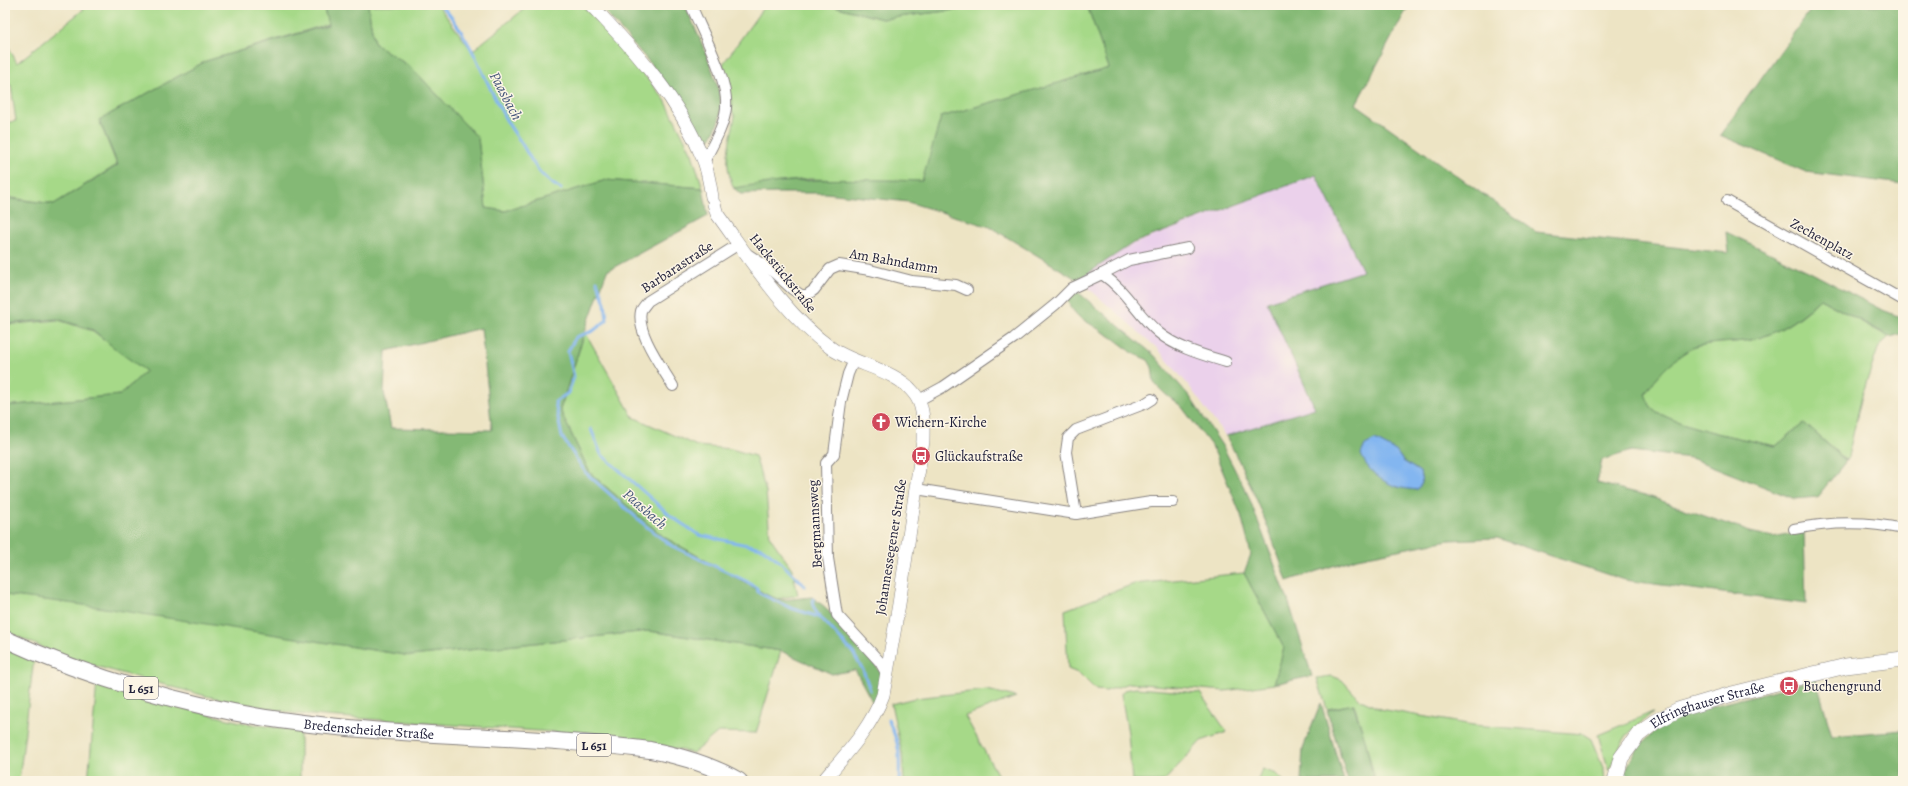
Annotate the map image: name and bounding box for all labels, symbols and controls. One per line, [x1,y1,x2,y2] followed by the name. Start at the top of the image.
[485,68,527,124] water label: Paasbach
[1787,214,1857,264] street label: Zechenplatz
[745,229,821,317] street label: Hackstückstraße
[637,237,717,297] street label: Barbarastraße
[847,244,940,278] street label: Am Bahndamm
[870,411,892,433] church icon: Wichern-Kirche
[894,413,987,432] place label: Wichern-Kirche
[910,445,932,467] bus stop icon: Glückaufstraße
[935,447,1023,466] place label: Glückaufstraße
[871,478,911,616] street label: Johannessegener Straße
[803,479,827,569] street label: Bergmannsweg
[619,484,671,534] water label: Paasbach
[1778,675,1800,697] bus stop icon: Buchengrund
[124,677,158,699] road number: L 651
[1645,677,1766,733] street label: Elfringhauser Straße
[1803,677,1882,696] place label: Buchengrund
[303,714,435,744] street label: Bredenscheider Straße
[577,734,611,756] road number: L 651

